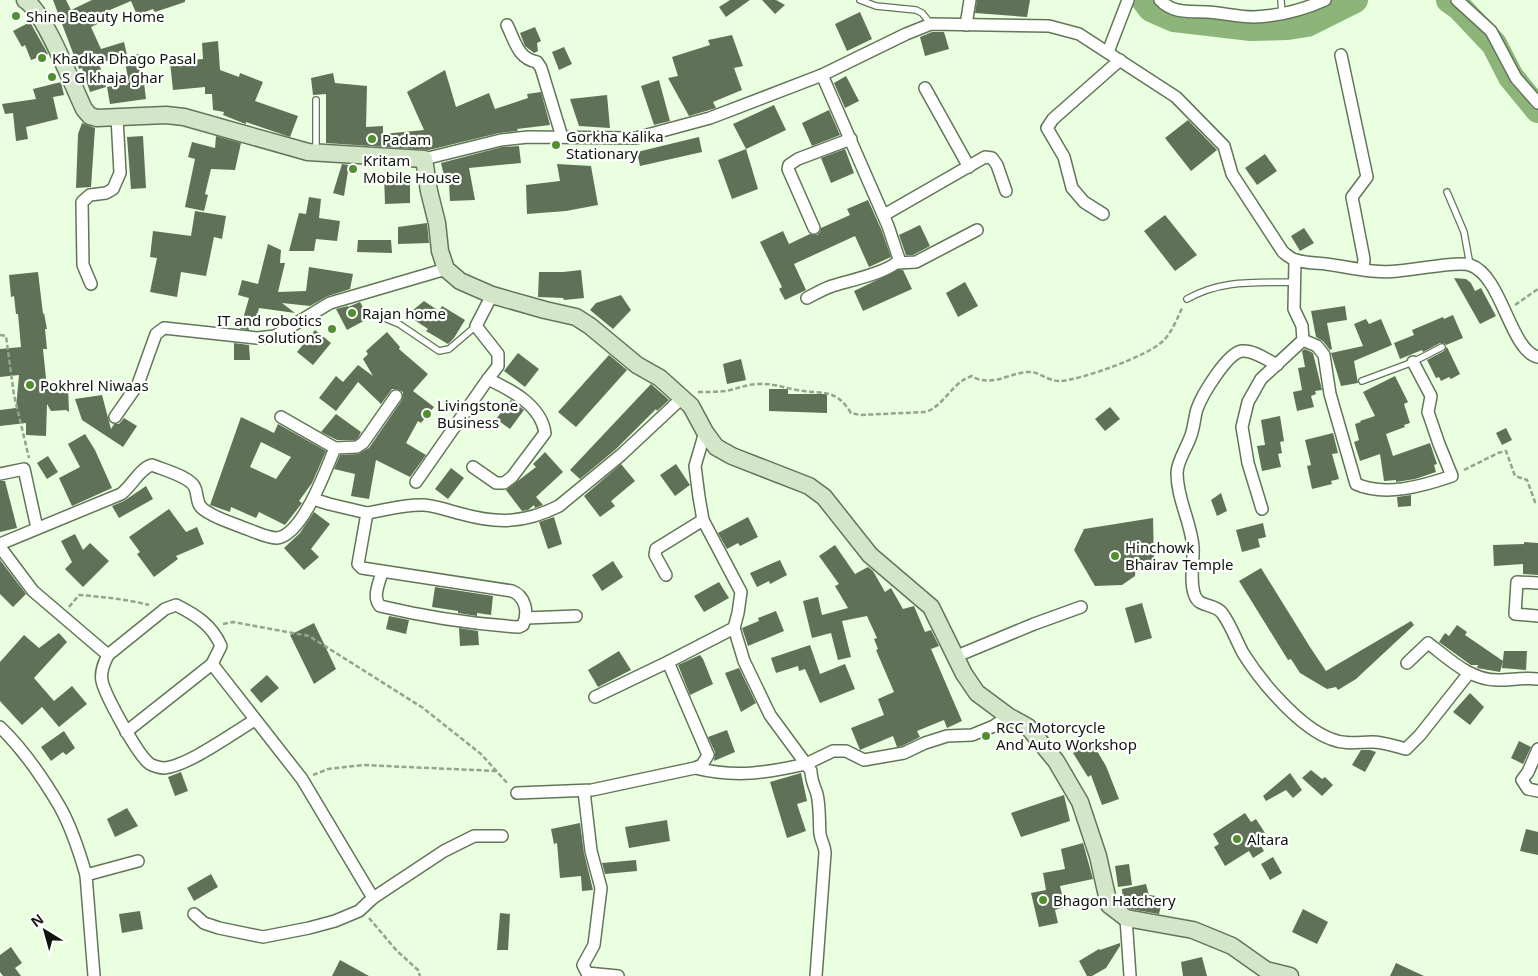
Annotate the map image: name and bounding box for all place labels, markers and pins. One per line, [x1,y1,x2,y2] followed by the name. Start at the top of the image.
[26,6,165,26] place label: Shine Beauty Home
[10,10,22,22] marker: Shine Beauty Home
[52,48,196,68] place label: Khadka Dhago Pasal
[36,52,48,64] marker: Khadka Dhago Pasal
[62,67,164,87] place label: S G khaja ghar
[46,71,58,83] marker: S G khaja ghar
[566,126,664,163] place label: Gorkha Kalika Stationary
[382,129,431,149] place label: Padam
[366,133,378,145] marker: Padam
[550,139,562,151] marker: Gorkha Kalika Stationary
[363,150,460,187] place label: Kritam Mobile House
[347,163,359,175] marker: Kritam Mobile House
[362,303,446,323] place label: Rajan home
[346,307,358,319] marker: Rajan home
[217,310,322,347] place label: IT and robotics solutions
[326,323,338,335] marker: IT and robotics solutions
[40,375,149,395] place label: Pokhrel Niwaas
[24,379,36,391] marker: Pokhrel Niwaas
[437,395,518,432] place label: Livingstone Business
[421,408,433,420] marker: Livingstone Business
[1125,537,1233,574] place label: Hinchowk Bhairav Temple
[1109,550,1121,562] marker: Hinchowk Bhairav Temple
[996,717,1137,754] place label: RCC Motorcycle And Auto Workshop
[980,730,992,742] marker: RCC Motorcycle And Auto Workshop
[1247,829,1289,849] place label: Altara
[1231,833,1243,845] marker: Altara
[1053,890,1176,910] place label: Bhagon Hatchery
[1037,894,1049,906] marker: Bhagon Hatchery

